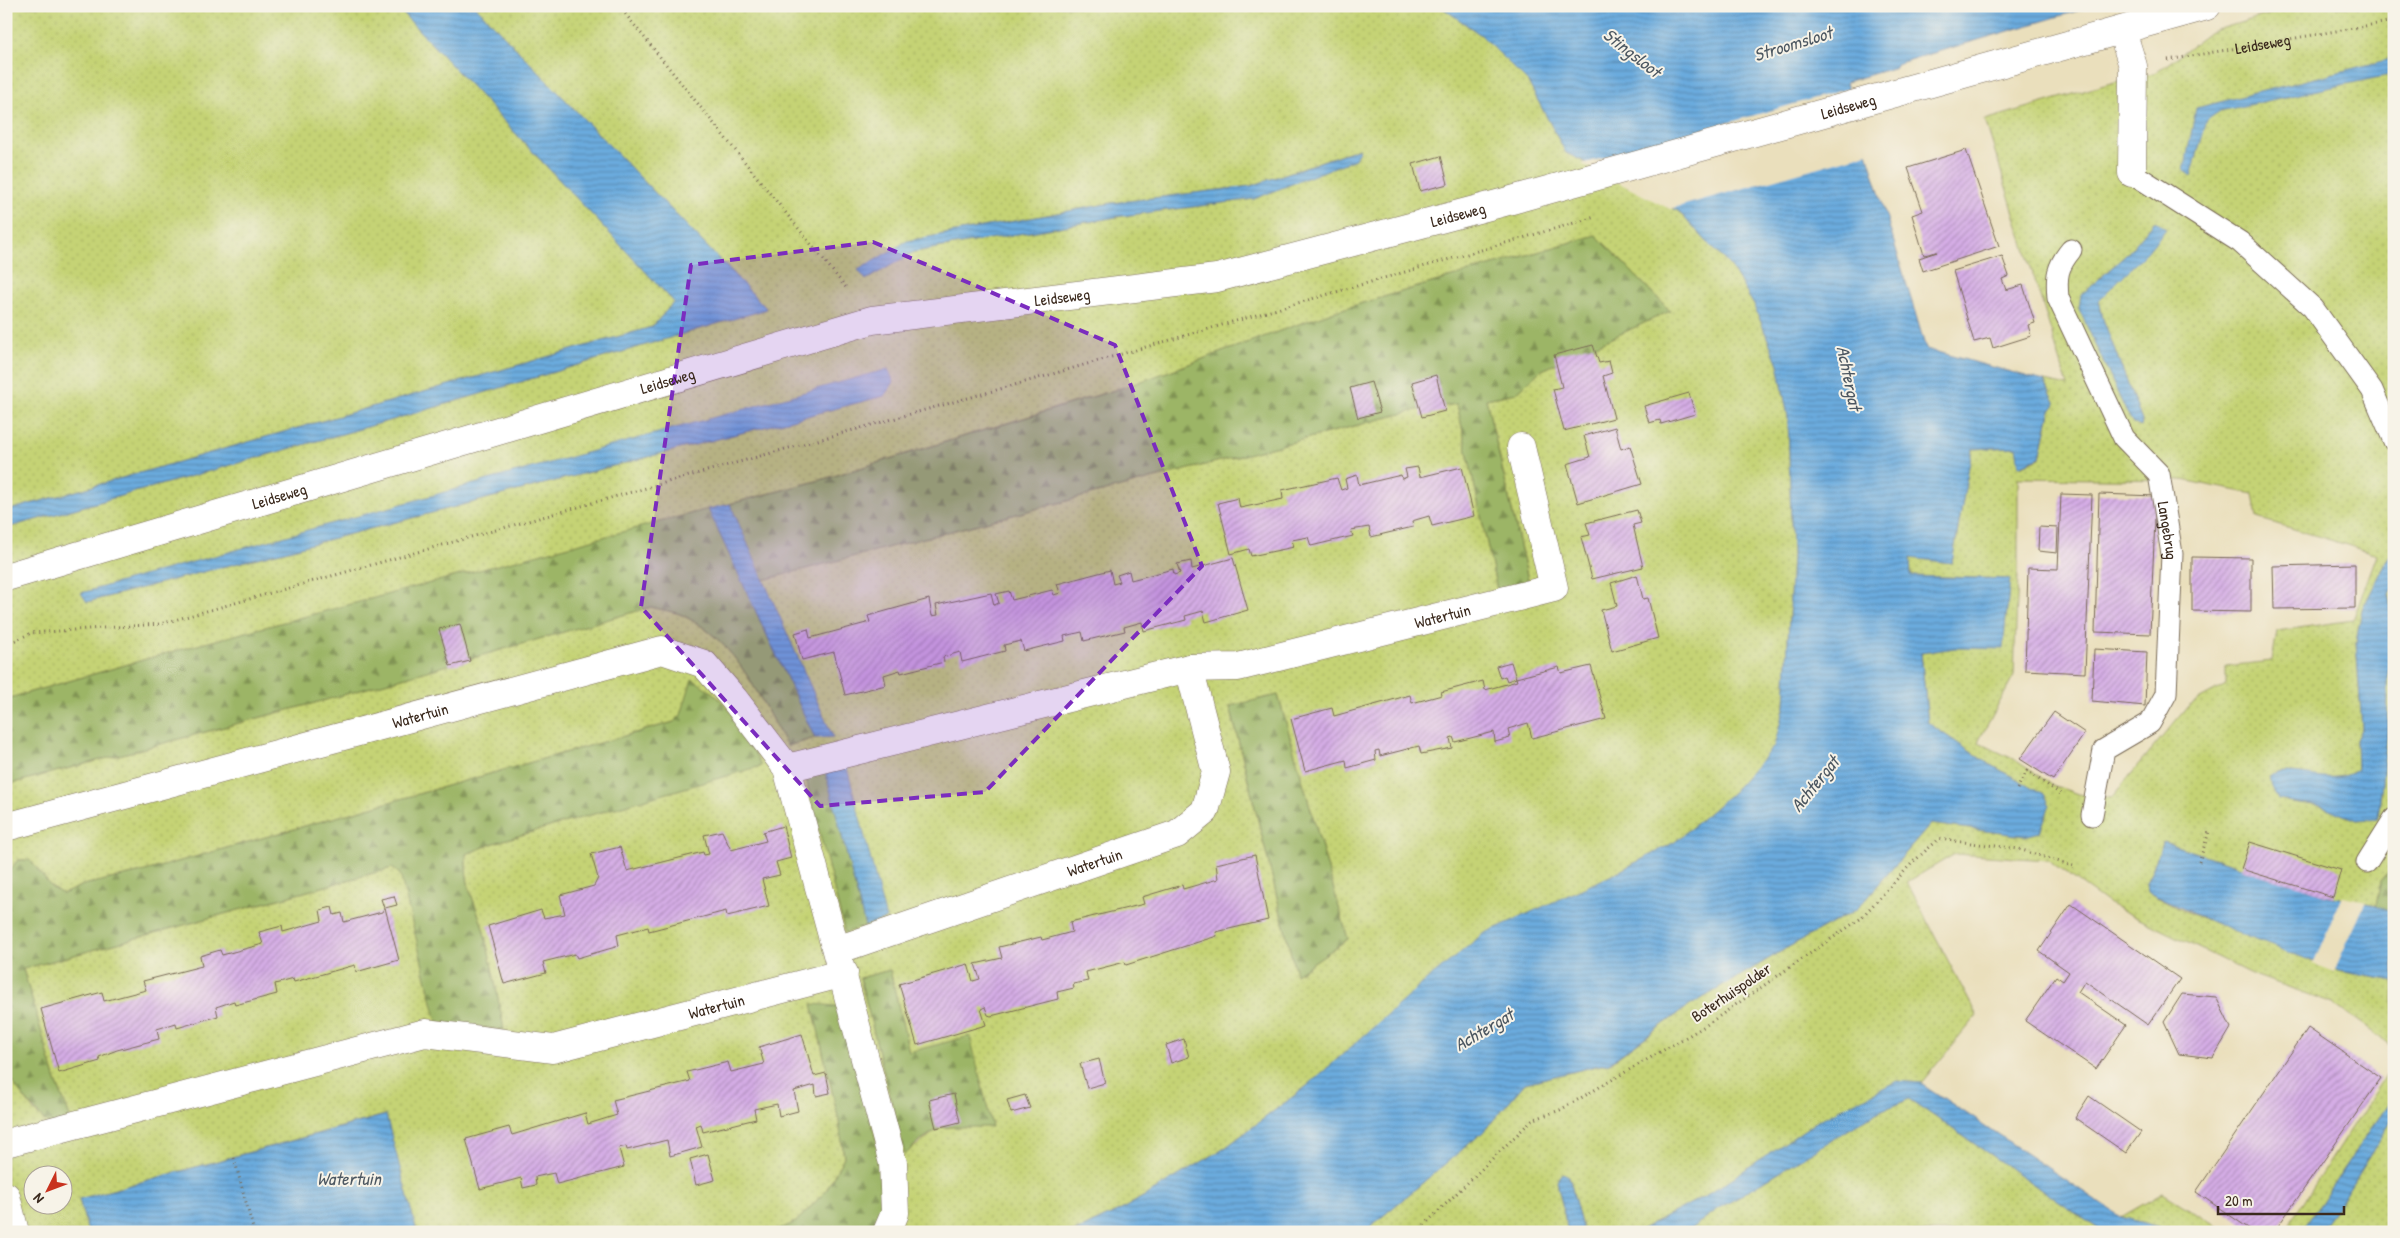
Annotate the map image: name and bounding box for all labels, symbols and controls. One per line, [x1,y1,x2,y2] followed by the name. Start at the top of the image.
[1751,19,1838,67] water label: Stroomsloot
[1598,22,1669,85] water label: Stingsloot
[2233,28,2292,59] street label: Leidseweg
[1818,88,1878,124] street label: Leidseweg
[1428,197,1488,232] street label: Leidseweg
[1033,283,1091,311] street label: Leidseweg
[1831,344,1869,415] water label: Achtergat
[638,362,697,399] street label: Leidseweg
[249,477,309,514] street label: Leidseweg
[2153,500,2183,560] street label: Langebrug
[1412,598,1473,633] street label: Watertuin
[390,697,451,733] street label: Watertuin
[1784,748,1847,817] water label: Achtergat
[1064,843,1125,882] street label: Watertuin
[1687,957,1775,1027] street label: Boterhuispolder
[686,989,747,1024] street label: Watertuin
[1450,1001,1520,1057] water label: Achtergat
[22,1166,72,1216] north arrow
[317,1166,383,1191] water label: Watertuin
[2218,1183,2344,1215] scale bar
[28,1190,48,1208] text: N
[2225,1190,2252,1211] text: 20 m

